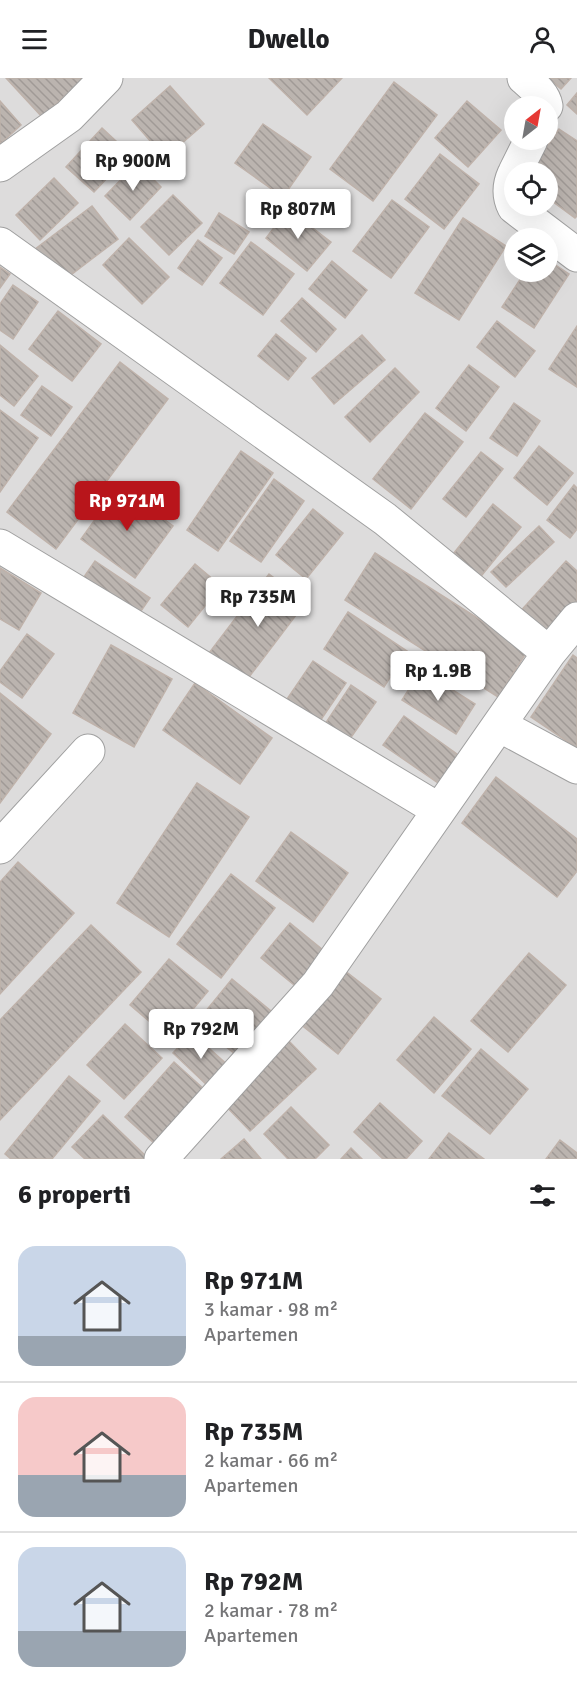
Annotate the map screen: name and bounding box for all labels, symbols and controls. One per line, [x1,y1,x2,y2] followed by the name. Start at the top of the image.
[18,23,51,56] icon: menu
[247,23,330,56] text: Dwello
[526,23,559,56] icon: person
[504,96,558,150] north arrow
[504,96,558,282] map controls
[78,141,188,192] pin: Rp 900M
[95,148,171,173] text: Rp 900M
[504,162,558,216] button: locate
[243,189,353,240] pin: Rp 807M
[260,196,336,221] text: Rp 807M
[504,228,558,282] button: layers
[72,481,182,532] pin: Rp 971M
[89,488,165,513] text: Rp 971M
[203,577,313,628] pin: Rp 735M
[220,584,296,609] text: Rp 735M
[383,651,493,702] pin: Rp 1.9B
[404,658,472,683] text: Rp 1.9B
[146,1009,256,1060] pin: Rp 792M
[163,1016,239,1041] text: Rp 792M
[18,1179,131,1211] text: 6 properti
[526,1179,559,1212] icon: filters
[204,1265,304,1297] text: Rp 971M
[66,1270,138,1342] icon: home
[204,1297,338,1322] text: 3 kamar · 98 m²
[204,1322,298,1347] text: Apartemen
[204,1416,304,1448] text: Rp 735M
[66,1421,138,1493] icon: home
[204,1448,338,1473] text: 2 kamar · 66 m²
[204,1473,298,1498] text: Apartemen
[204,1566,304,1598] text: Rp 792M
[66,1571,138,1643] icon: home
[204,1598,338,1623] text: 2 kamar · 78 m²
[204,1623,298,1648] text: Apartemen

